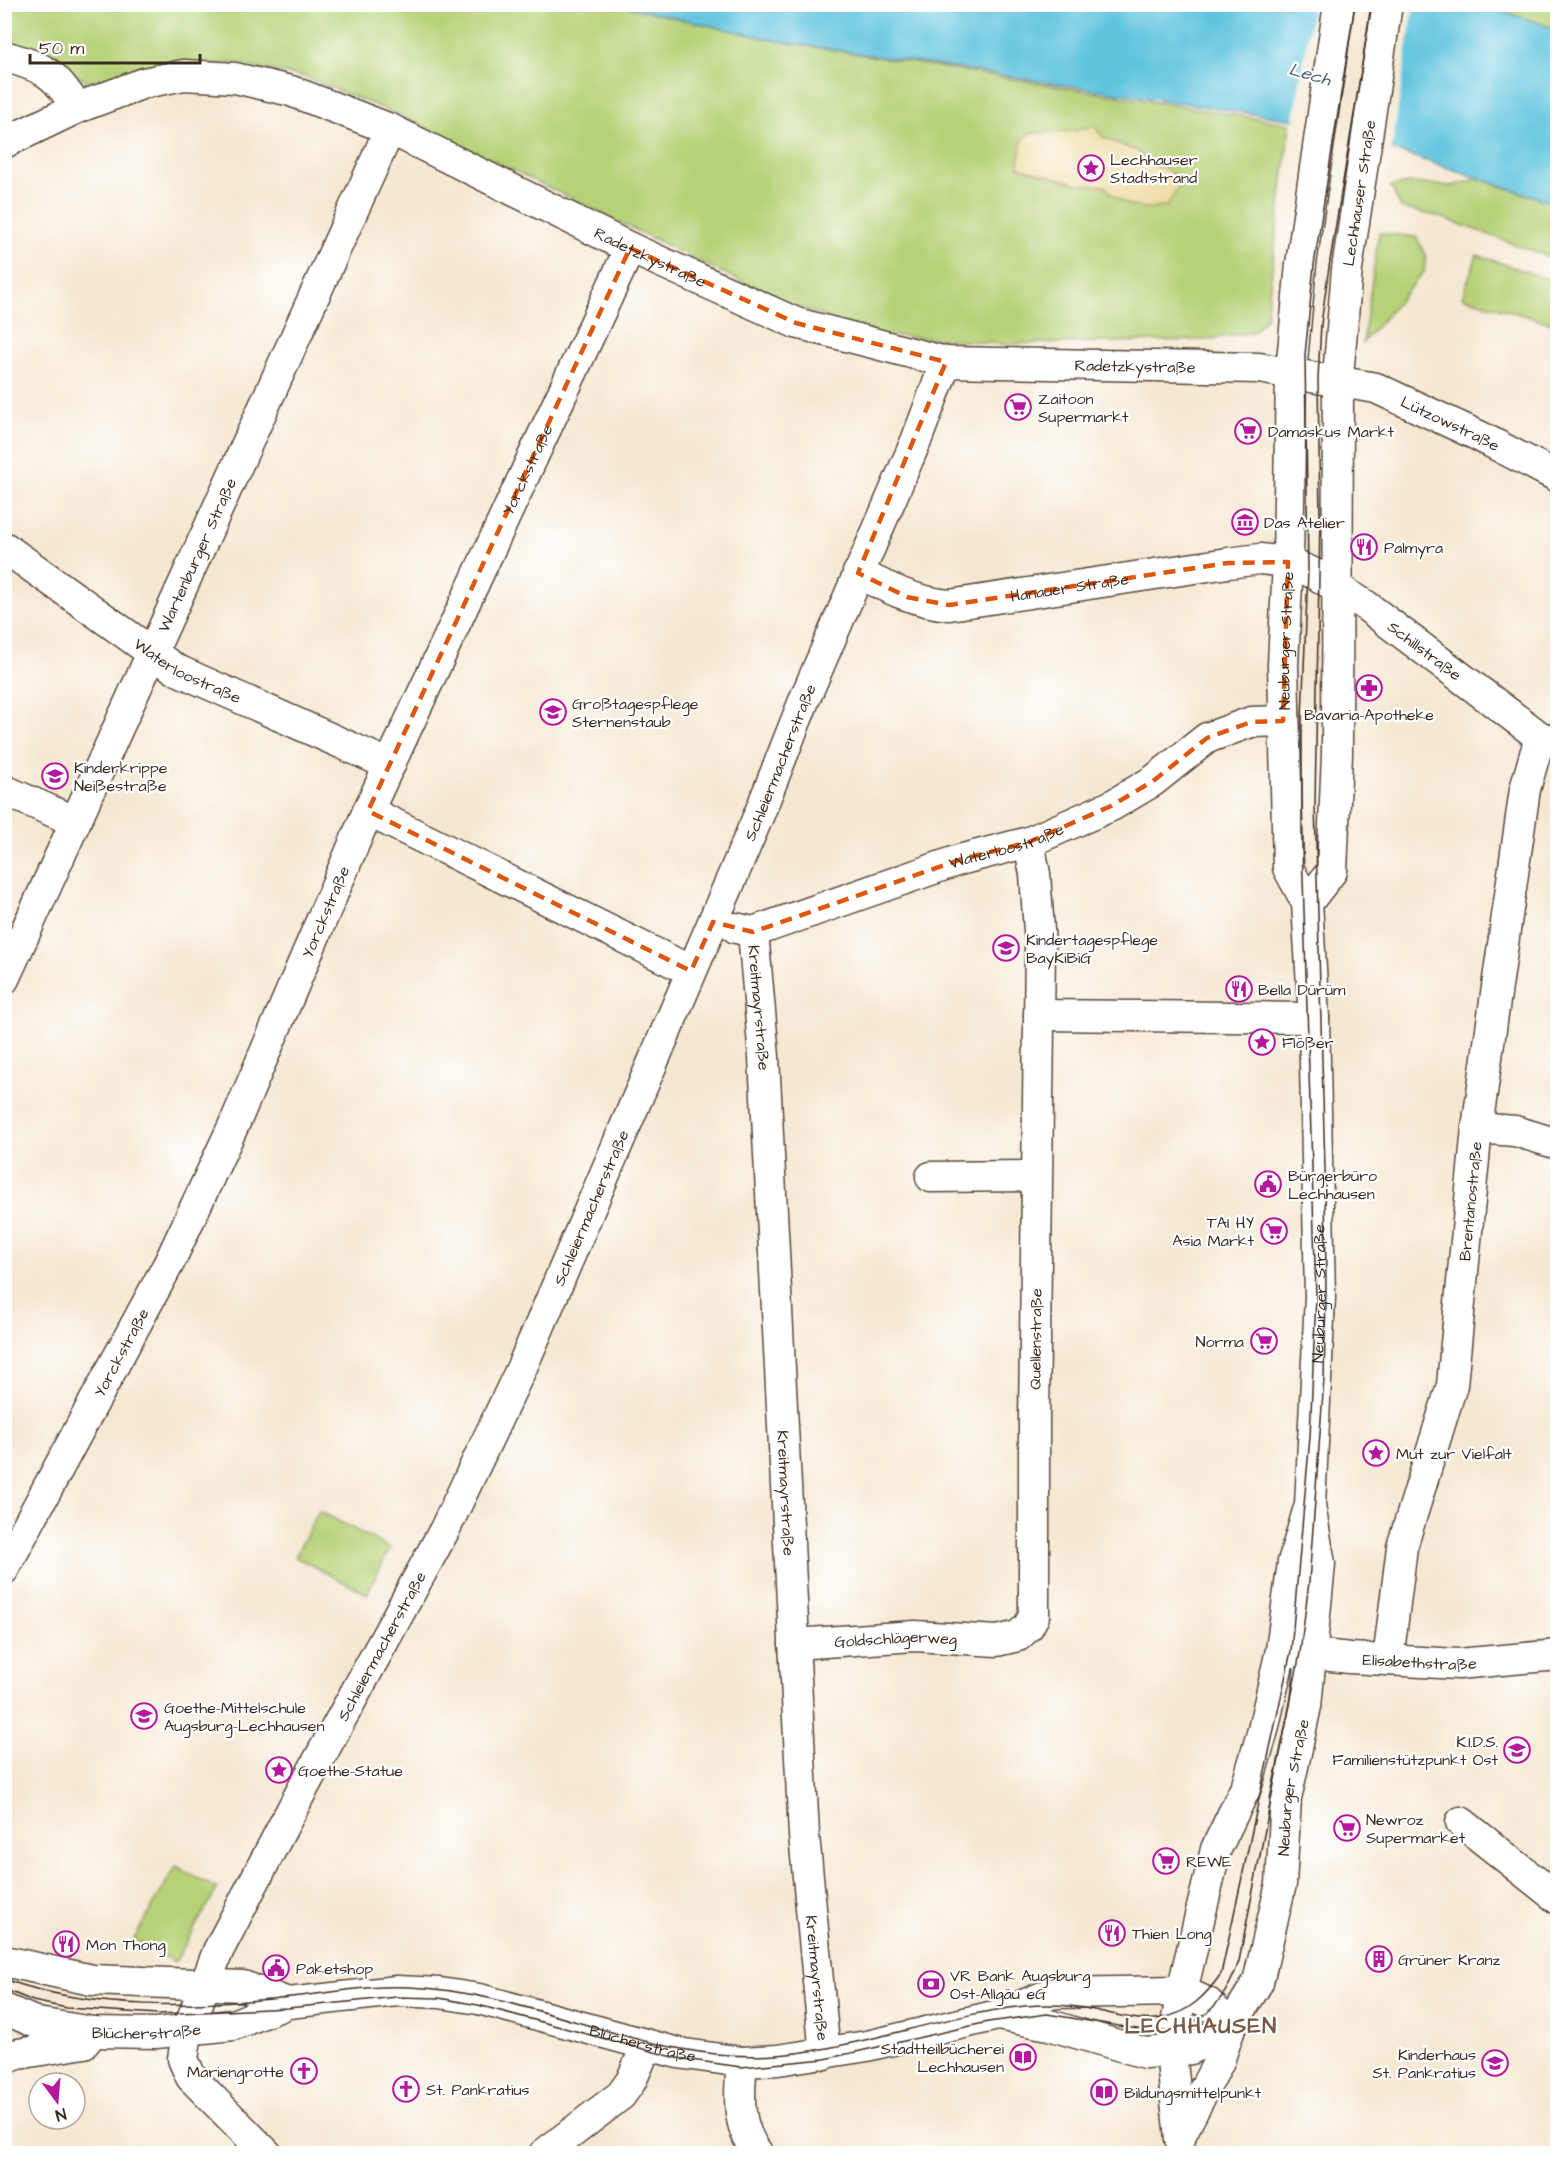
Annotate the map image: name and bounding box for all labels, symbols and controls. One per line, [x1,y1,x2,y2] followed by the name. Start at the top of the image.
[30,27,200,65] scale bar
[39,36,84,61] text: 50 m
[1286,57,1335,93] water label: Lech
[1338,118,1381,268] street label: Lechhauser Straße
[1110,149,1198,189] place label: Lechhauser Stadtstrand
[1076,153,1106,183] place icon: Lechhauser Stadtstrand
[590,222,710,293] street label: Radetzkystraße
[1074,354,1196,379] street label: Radetzkystraße
[1038,388,1129,428] place label: Zaitoon Supermarkt
[1397,391,1504,457] street label: Lützowstraße
[1003,392,1033,422] supermarket icon: Zaitoon Supermarkt
[1233,416,1263,446] supermarket icon: Damaskus Markt
[497,421,558,519] street label: Yorckstraße
[1268,421,1395,443] place label: Damaskus Markt
[153,474,242,636] street label: Wartenburger Straße
[1230,507,1260,537] museum icon: Das Atelier
[1264,512,1345,534] place label: Das Atelier
[1349,532,1379,562] restaurant icon: Palmyra
[1384,537,1443,560] place label: Palmyra
[1009,568,1131,608] street label: Hanauer Straße
[1273,571,1300,710] street label: Neuburger Straße
[1383,616,1466,686] street label: Schillstraße
[129,633,245,709] street label: Waterloostraße
[1354,673,1384,703] pharmacy icon: Bavaria-Apotheke
[739,680,822,844] street label: Schleiermacherstraße
[572,693,699,733] place label: Großtagespflege Sternenstaub
[538,697,568,727] school or university icon: Großtagespflege Sternenstaub
[1304,704,1434,726] place label: Bavaria-Apotheke
[74,757,168,797] place label: Kinderkrippe Neißestraße
[40,761,70,791] school or university icon: Kinderkrippe Neißestraße
[946,818,1068,875] street label: Waterloostraße
[297,863,355,961] street label: Yorckstraße
[1026,929,1158,970] place label: Kindertagespflege BayKiBiG
[991,933,1021,963] school or university icon: Kindertagespflege BayKiBiG
[742,944,775,1071] street label: Kreitmayrstraße
[1224,974,1254,1004] restaurant icon: Bella Dürüm
[1258,979,1346,1001] place label: Bella Dürüm
[1247,1027,1277,1057] place icon: Flößer
[1282,1032,1334,1054] place label: Flößer
[548,1127,635,1289] street label: Schleiermacherstraße
[1454,1140,1488,1262] street label: Brentanostraße
[1288,1165,1377,1205] place label: Bürgerbüro Lechhausen
[1253,1169,1283,1199] public building icon: Bürgerbüro Lechhausen
[1172,1212,1255,1252] place label: TAI HY Asia Markt
[1259,1216,1289,1246] supermarket icon: TAI HY Asia Markt
[1307,1224,1333,1363] street label: Neuburger Straße
[1024,1288,1048,1390] street label: Quellenstraße
[89,1304,155,1401] street label: Yorckstraße
[1249,1326,1279,1356] supermarket icon: Norma
[1196,1331,1244,1353] place label: Norma
[771,1430,800,1557] street label: Kreitmayrstraße
[1361,1438,1391,1468] place icon: Mut zur Vielfalt
[1396,1443,1512,1465] place label: Mut zur Vielfalt
[332,1567,432,1725] street label: Schleiermacherstraße
[834,1626,958,1653] street label: Goldschlägerweg
[1362,1649,1478,1676] street label: Elisabethstraße
[164,1697,324,1738] place label: Goethe-Mittelschule Augsburg-Lechhausen
[129,1701,159,1731] school or university icon: Goethe-Mittelschule Augsburg-Lechhausen
[1273,1717,1315,1857] street label: Neuburger Straße
[1332,1731,1499,1771] place label: K.I.D.S. Familienstützpunkt Ost
[1502,1735,1532,1765] school or university icon: K.I.D.S. Familienstützpunkt Ost
[264,1755,294,1785] place icon: Goethe-Statue
[298,1760,403,1782] place label: Goethe-Statue
[1366,1809,1466,1849] place label: Newroz Supermarket
[1332,1813,1362,1843] supermarket icon: Newroz Supermarket
[1151,1846,1181,1876] supermarket icon: REWE
[1186,1851,1232,1873] place label: REWE
[800,1914,834,2042] street label: Kreitmayrstraße
[1097,1918,1127,1948] restaurant icon: Thien Long
[1132,1923,1212,1946] place label: Thien Long
[51,1929,81,1959] restaurant icon: Mon Thong
[86,1934,166,1957] place label: Mon Thong
[1364,1944,1394,1974] building icon: Grüner Kranz
[1398,1949,1501,1971] place label: Grüner Kranz
[261,1953,291,1983] public building icon: Paketshop
[296,1958,373,1980] place label: Paketshop
[950,1965,1090,2006] place label: VR Bank Augsburg Ost-Allgäu eG
[916,1969,946,1999] bank icon: VR Bank Augsburg Ost-Allgäu eG
[1125,2011,1277,2042] district label: LECHHAUSEN
[92,2018,202,2045] street label: Blücherstraße
[587,2019,697,2067] street label: Blücherstraße
[881,2038,1005,2078] place label: Stadtteilbücherei Lechhausen
[1008,2042,1038,2072] library icon: Stadtteilbücherei Lechhausen
[1372,2044,1476,2084] place label: Kinderhaus St. Pankratius
[1480,2048,1510,2078] school or university icon: Kinderhaus St. Pankratius
[289,2056,319,2086] church icon: Mariengrotte
[187,2061,284,2084] place label: Mariengrotte
[27,2071,87,2131] north arrow
[391,2074,421,2104] church icon: St. Pankratius
[1089,2077,1119,2107] library icon: Bildungsmittelpunkt
[426,2079,530,2101] place label: St. Pankratius
[1124,2082,1262,2105] place label: Bildungsmittelpunkt
[53,2103,69,2126] text: N

